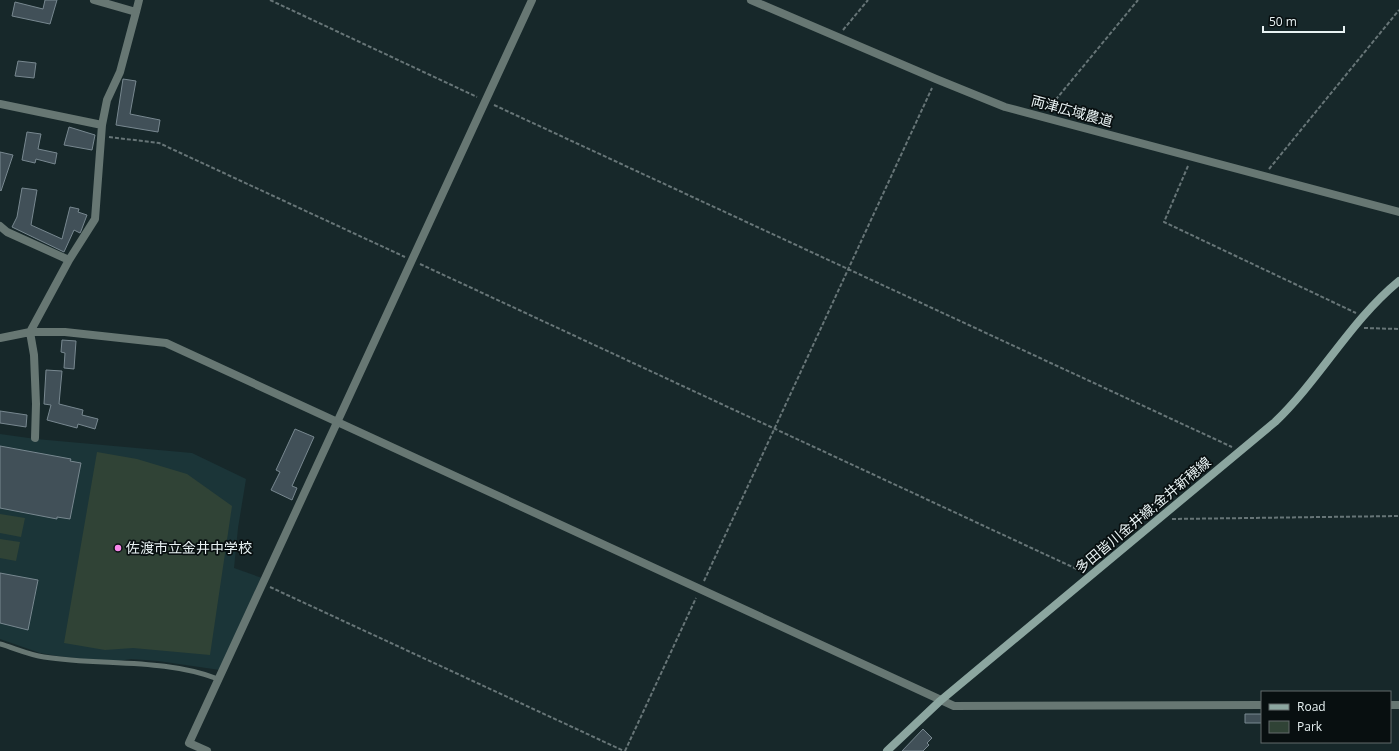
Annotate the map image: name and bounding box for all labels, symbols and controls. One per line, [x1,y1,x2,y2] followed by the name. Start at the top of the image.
[1263,8,1344,34] scale bar
[1269,13,1297,30] text: 50 m
[1029,90,1115,131] street label: 両津広域農道
[1071,452,1215,577] street label: 多田皆川金井線;金井新穂線
[126,538,252,557] place label: 佐渡市立金井中学校
[113,543,123,553] marker: 佐渡市立金井中学校
[1261,691,1391,743] legend
[1297,698,1326,715] text: Road
[1297,718,1323,735] text: Park

